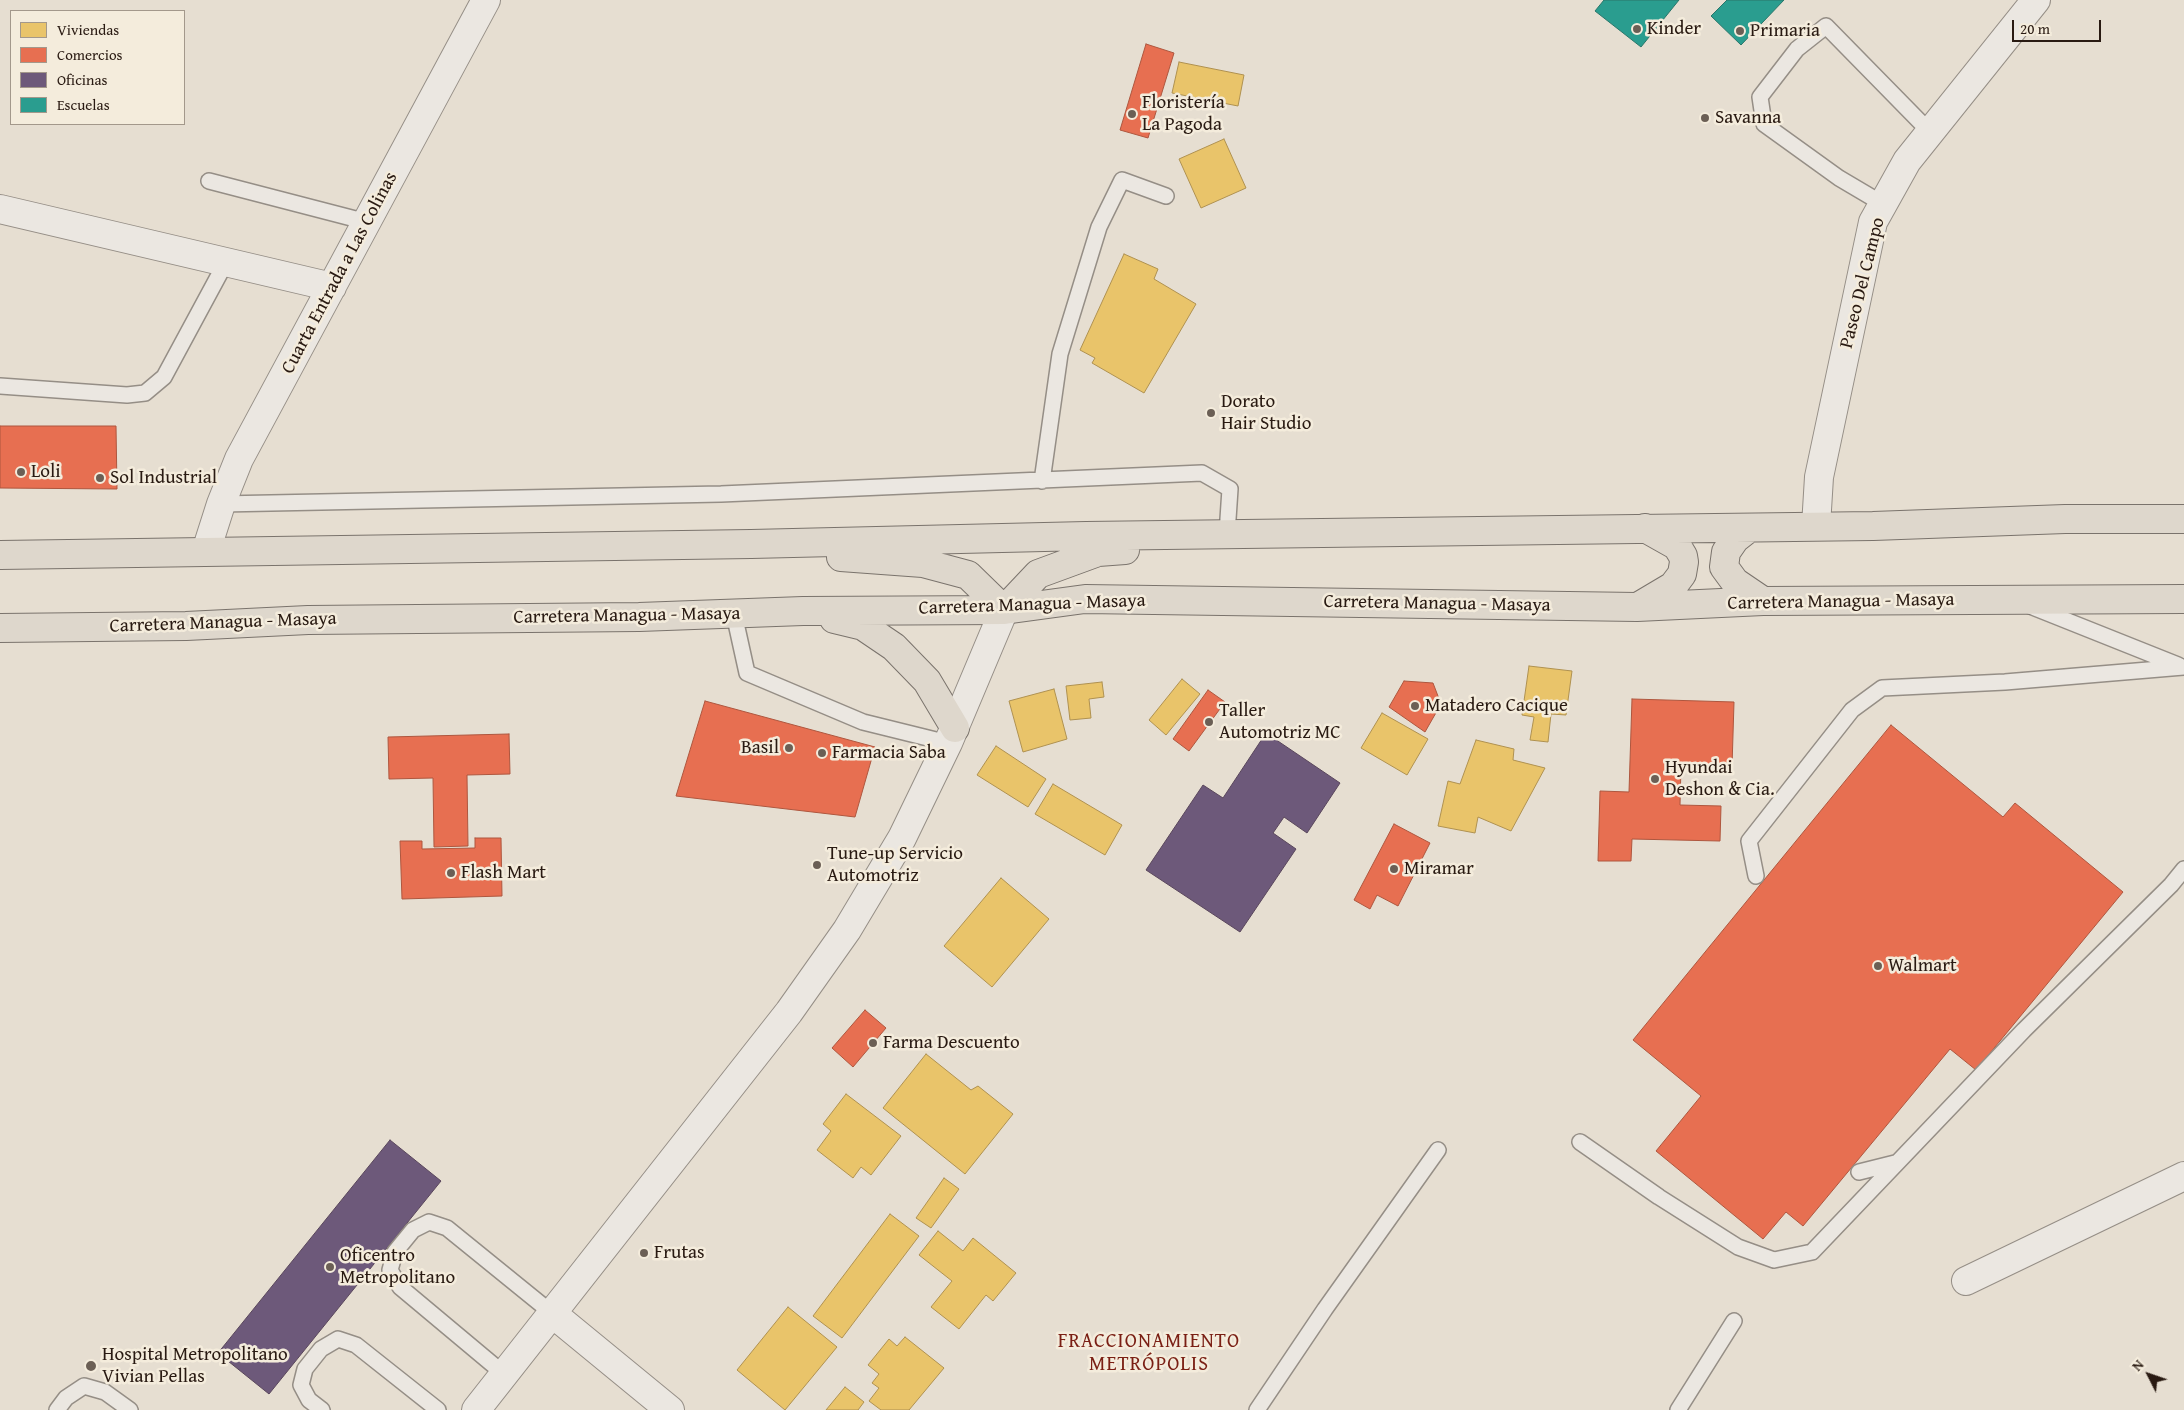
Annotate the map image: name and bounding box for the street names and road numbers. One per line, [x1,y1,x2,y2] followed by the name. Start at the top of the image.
[277,168,403,378] street label: Cuarta Entrada a Las Colinas
[1836,215,1890,351] street label: Paseo Del Campo
[1727,589,1955,615] street label: Carretera Managua - Masaya
[918,590,1146,620] street label: Carretera Managua - Masaya
[1323,591,1551,617] street label: Carretera Managua - Masaya
[513,603,741,629] street label: Carretera Managua - Masaya
[109,608,337,638] street label: Carretera Managua - Masaya

